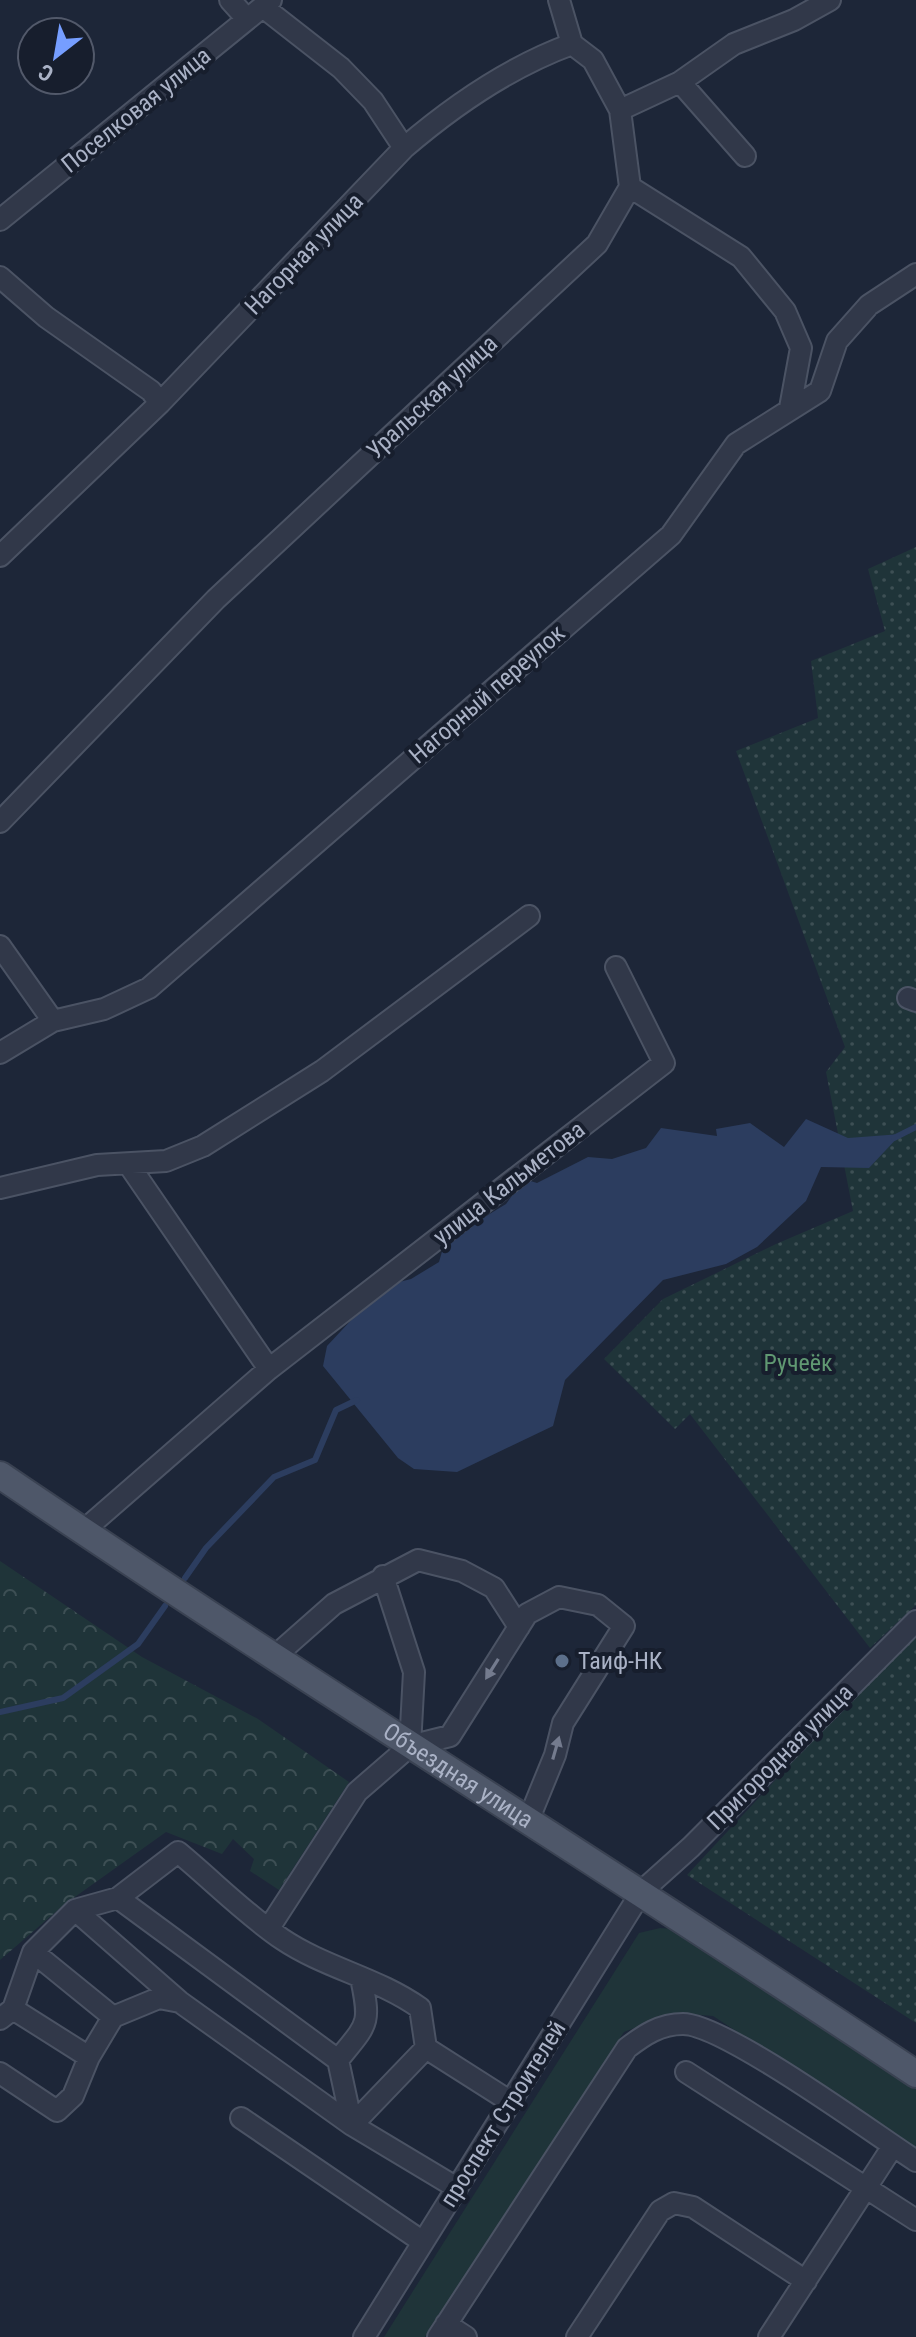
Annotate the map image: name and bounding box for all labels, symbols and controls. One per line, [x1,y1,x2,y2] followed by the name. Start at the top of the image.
[16,16,96,96] north arrow
[56,41,216,179] street label: Поселковая улица
[34,59,58,87] text: С
[239,188,369,320] street label: Нагорная улица
[361,329,503,465] street label: Уральская улица
[403,619,571,769] street label: Нагорный переулок
[428,1115,590,1251] street label: улица Кальметова
[763,1349,833,1377] park label: Ручеёк
[578,1647,663,1675] place label: Таиф-НК
[553,1652,571,1670] marker: Таиф-НК
[486,1658,500,1680] one-way arrow
[701,1678,859,1836] street label: Пригородная улица
[378,1717,538,1834] street label: Объездная улица
[550,1736,563,1760] one-way arrow
[434,2016,572,2212] street label: проспект Строителей

